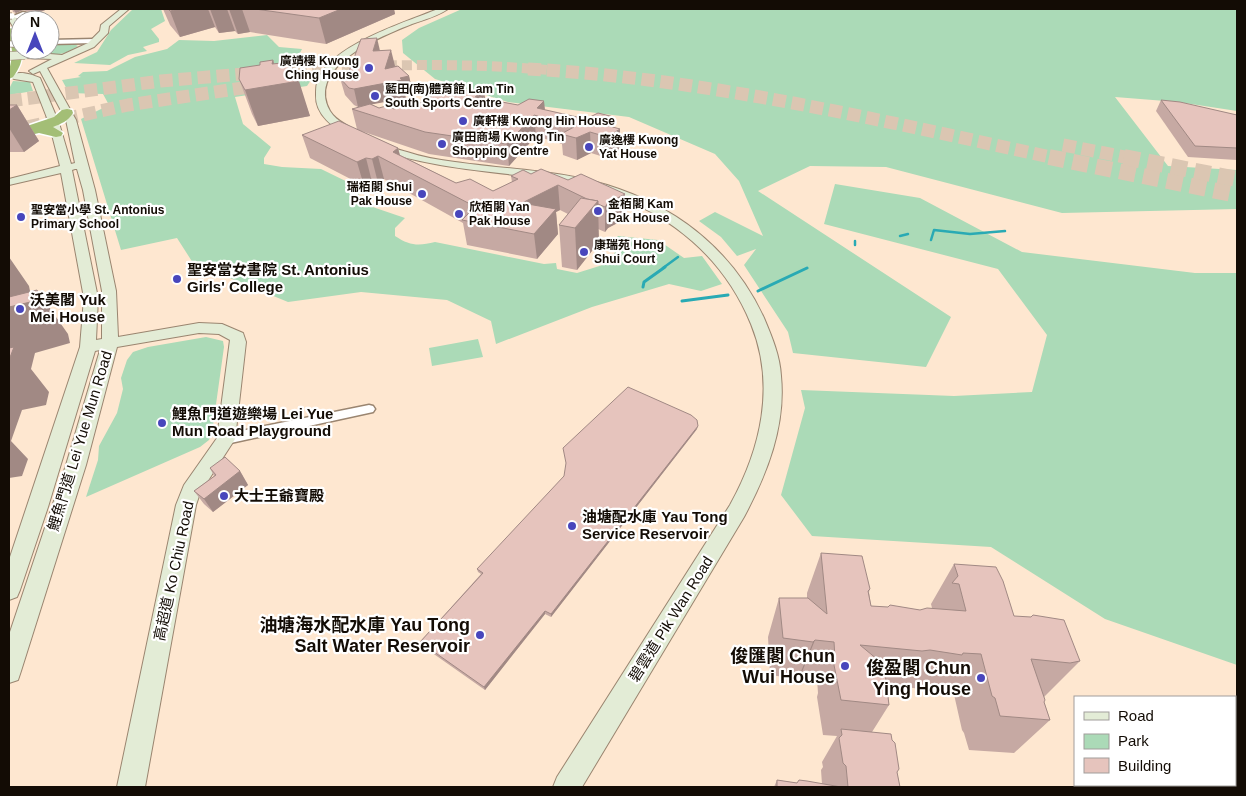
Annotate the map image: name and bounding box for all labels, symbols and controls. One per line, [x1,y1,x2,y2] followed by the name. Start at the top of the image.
[10,10,60,60] north arrow
[30,14,40,30] text: N
[280,54,359,82] place label: 廣靖樓 Kwong Ching House
[363,62,375,74] marker: 廣靖樓 Kwong Ching House
[385,82,514,110] place label: 藍田(南)體育館 Lam Tin South Sports Centre
[369,90,381,102] marker: 藍田(南)體育館 Lam Tin South Sports Centre
[473,114,615,128] place label: 廣軒樓 Kwong Hin House
[457,115,469,127] marker: 廣軒樓 Kwong Hin House
[452,130,564,158] place label: 廣田商場 Kwong Tin Shopping Centre
[599,133,678,161] place label: 廣逸樓 Kwong Yat House
[436,138,448,150] marker: 廣田商場 Kwong Tin Shopping Centre
[583,141,595,153] marker: 廣逸樓 Kwong Yat House
[347,180,412,208] place label: 瑞栢閣 Shui Pak House
[416,188,428,200] marker: 瑞栢閣 Shui Pak House
[608,197,673,225] place label: 金栢閣 Kam Pak House
[469,200,531,228] place label: 欣栢閣 Yan Pak House
[31,203,165,231] place label: 聖安當小學 St. Antonius Primary School
[592,205,604,217] marker: 金栢閣 Kam Pak House
[453,208,465,220] marker: 欣栢閣 Yan Pak House
[15,211,27,223] marker: 聖安當小學 St. Antonius Primary School
[594,238,664,266] place label: 康瑞苑 Hong Shui Court
[578,246,590,258] marker: 康瑞苑 Hong Shui Court
[187,261,369,295] place label: 聖安當女書院 St. Antonius Girls' College
[171,273,183,285] marker: 聖安當女書院 St. Antonius Girls' College
[30,291,107,325] place label: 沃美閣 Yuk Mei House
[14,303,26,315] marker: 沃美閣 Yuk Mei House
[44,349,115,533] street label: 鯉魚門道 Lei Yue Mun Road
[172,405,333,439] place label: 鯉魚門道遊樂場 Lei Yue Mun Road Playground
[156,417,168,429] marker: 鯉魚門道遊樂場 Lei Yue Mun Road Playground
[234,487,324,504] place label: 大士王爺寶殿
[218,490,230,502] marker: 大士王爺寶殿
[150,499,197,642] street label: 高超道 Ko Chiu Road
[582,508,728,542] place label: 油塘配水庫 Yau Tong Service Reservoir
[566,520,578,532] marker: 油塘配水庫 Yau Tong Service Reservoir
[625,553,716,685] street label: 碧雲道 Pik Wan Road
[259,615,470,656] place label: 油塘海水配水庫 Yau Tong Salt Water Reservoir
[474,629,486,641] marker: 油塘海水配水庫 Yau Tong Salt Water Reservoir
[730,646,835,687] place label: 俊匯閣 Chun Wui House
[866,658,971,699] place label: 俊盈閣 Chun Ying House
[839,660,851,672] marker: 俊匯閣 Chun Wui House
[975,672,987,684] marker: 俊盈閣 Chun Ying House
[1074,696,1236,786] legend
[1118,707,1154,724] text: Road
[1118,732,1149,749] text: Park
[1118,757,1171,774] text: Building

